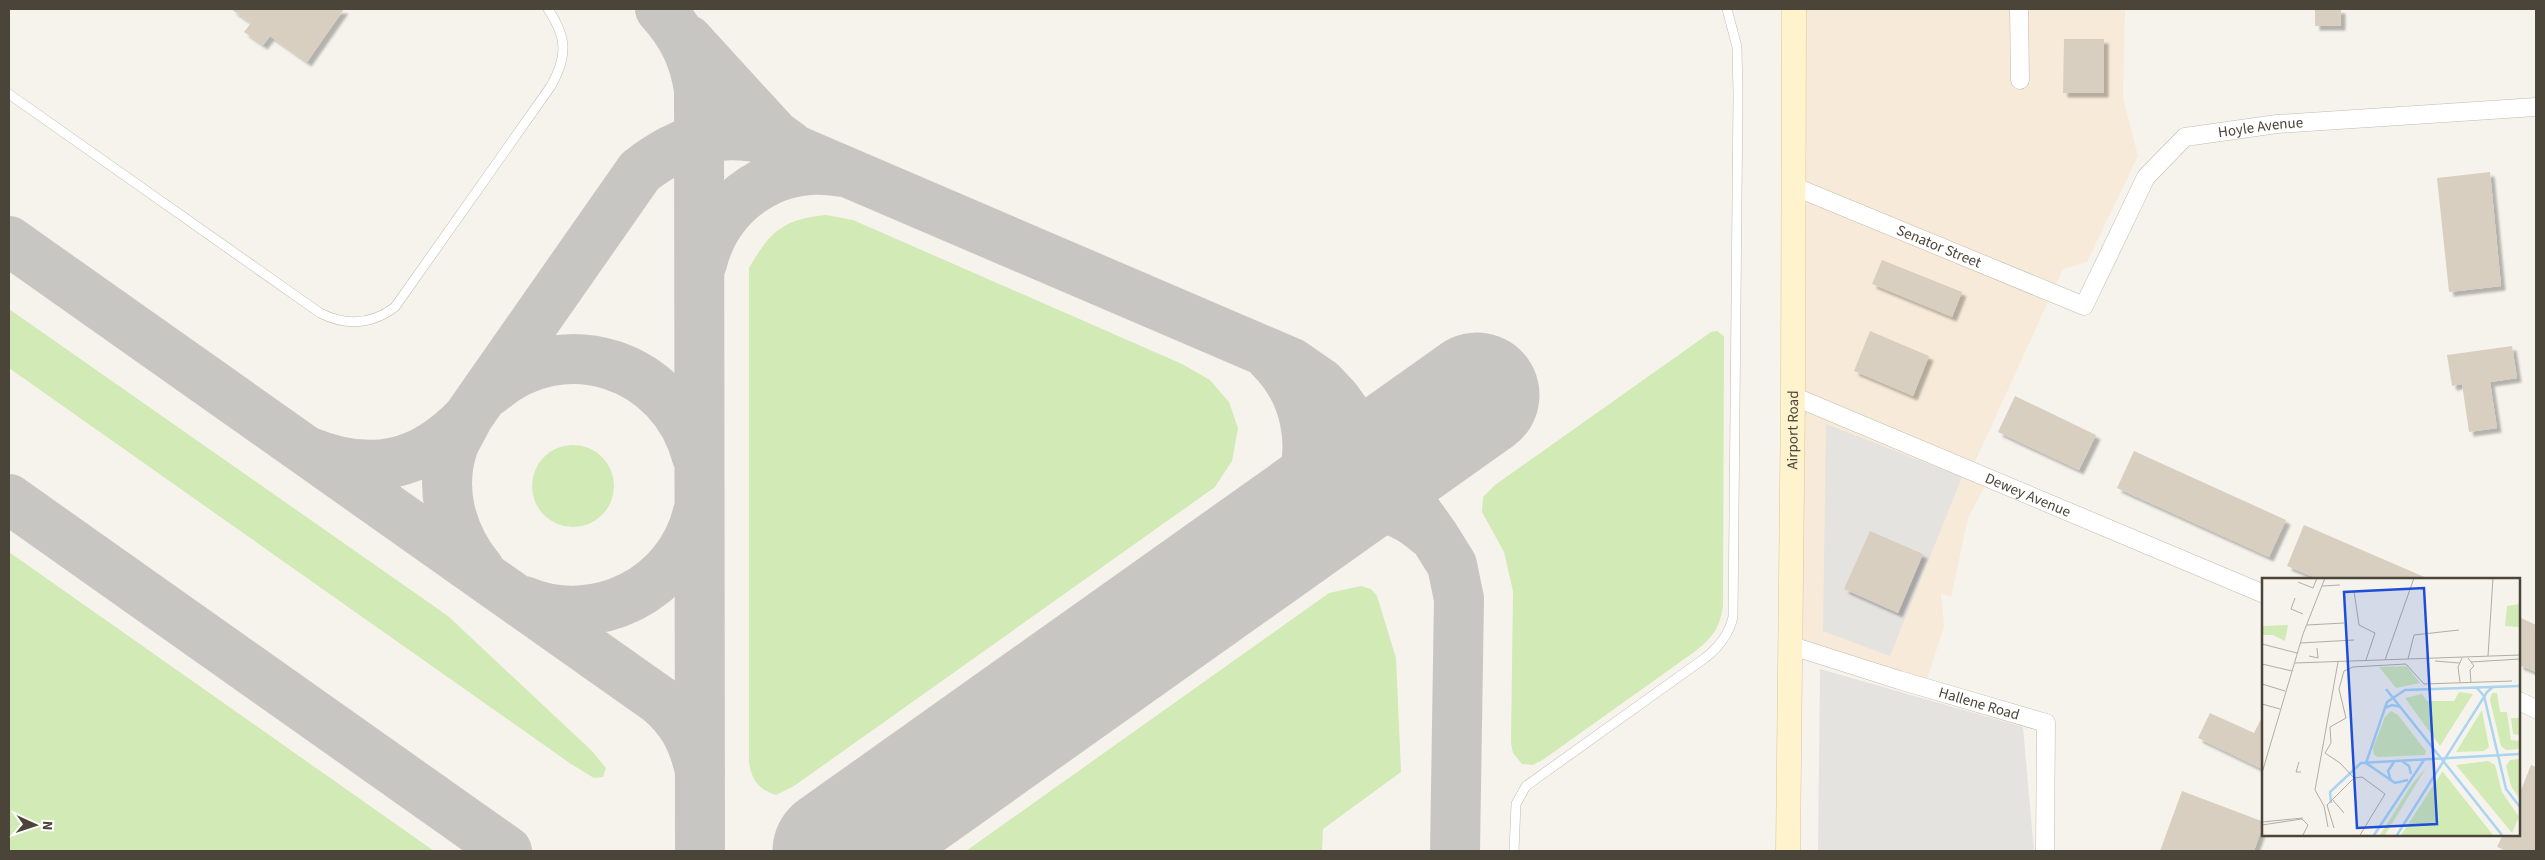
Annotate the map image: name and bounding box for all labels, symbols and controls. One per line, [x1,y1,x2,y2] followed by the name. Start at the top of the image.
[2217,112,2304,143] street label: Hoyle Avenue
[1893,219,1985,273] street label: Senator Street
[1782,390,1804,470] street label: Airport Road
[1982,467,2074,522] street label: Dewey Avenue
[2262,578,2520,835] inset map
[1936,682,2022,725] street label: Hallene Road
[10,800,60,850] north arrow
[37,820,57,831] text: N

